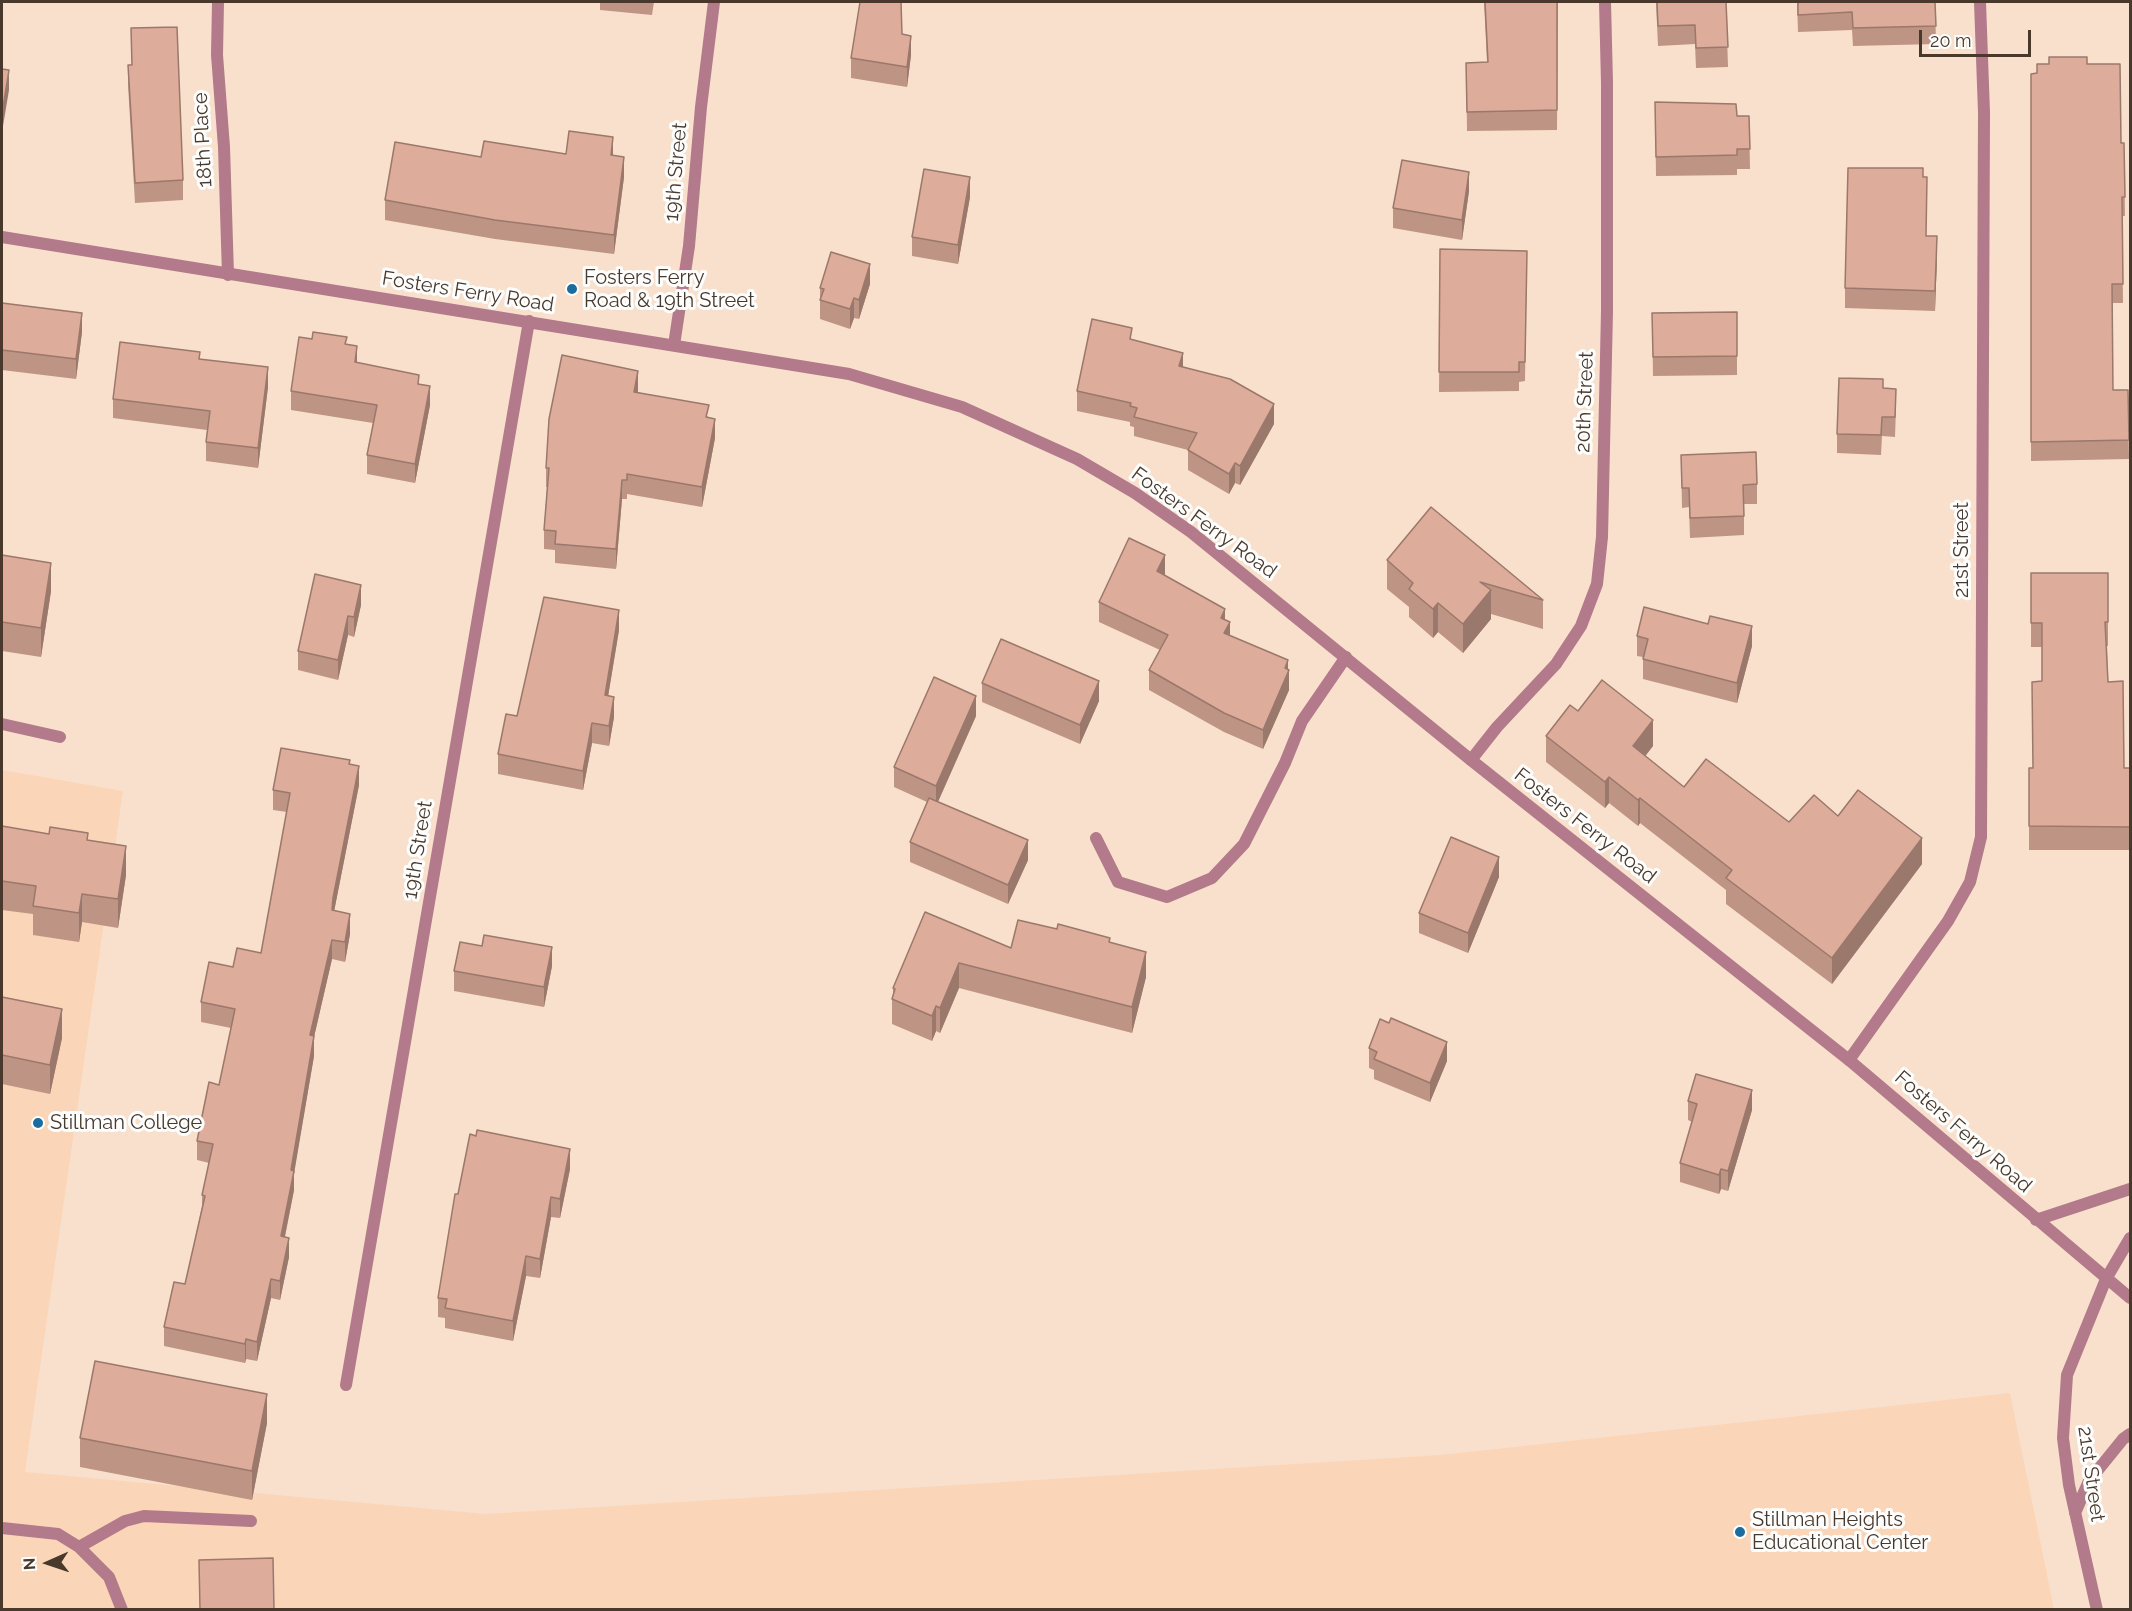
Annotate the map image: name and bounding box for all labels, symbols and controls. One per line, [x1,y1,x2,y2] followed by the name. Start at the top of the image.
[1922,18,2034,56] scale bar
[1930,30,1972,51] text: 20 m
[189,92,217,188] street label: 18th Place
[660,122,692,222] street label: 19th Street
[584,266,755,313] place label: Fosters Ferry Road & 19th Street
[380,267,556,317] street label: Fosters Ferry Road
[565,282,579,296] marker: Fosters Ferry Road & 19th Street
[1571,351,1599,453] street label: 20th Street
[1127,462,1281,584] street label: Fosters Ferry Road
[1950,502,1974,598] street label: 21st Street
[1509,763,1661,889] street label: Fosters Ferry Road
[398,799,438,901] street label: 19th Street
[1890,1066,2036,1198] street label: Fosters Ferry Road
[50,1111,202,1135] place label: Stillman College
[31,1116,45,1130] marker: Stillman College
[2072,1425,2110,1523] street label: 21st Street
[1752,1508,1928,1555] place label: Stillman Heights Educational Center
[1733,1525,1747,1539] marker: Stillman Heights Educational Center
[18,1533,78,1593] north arrow
[20,1557,39,1571] text: N

